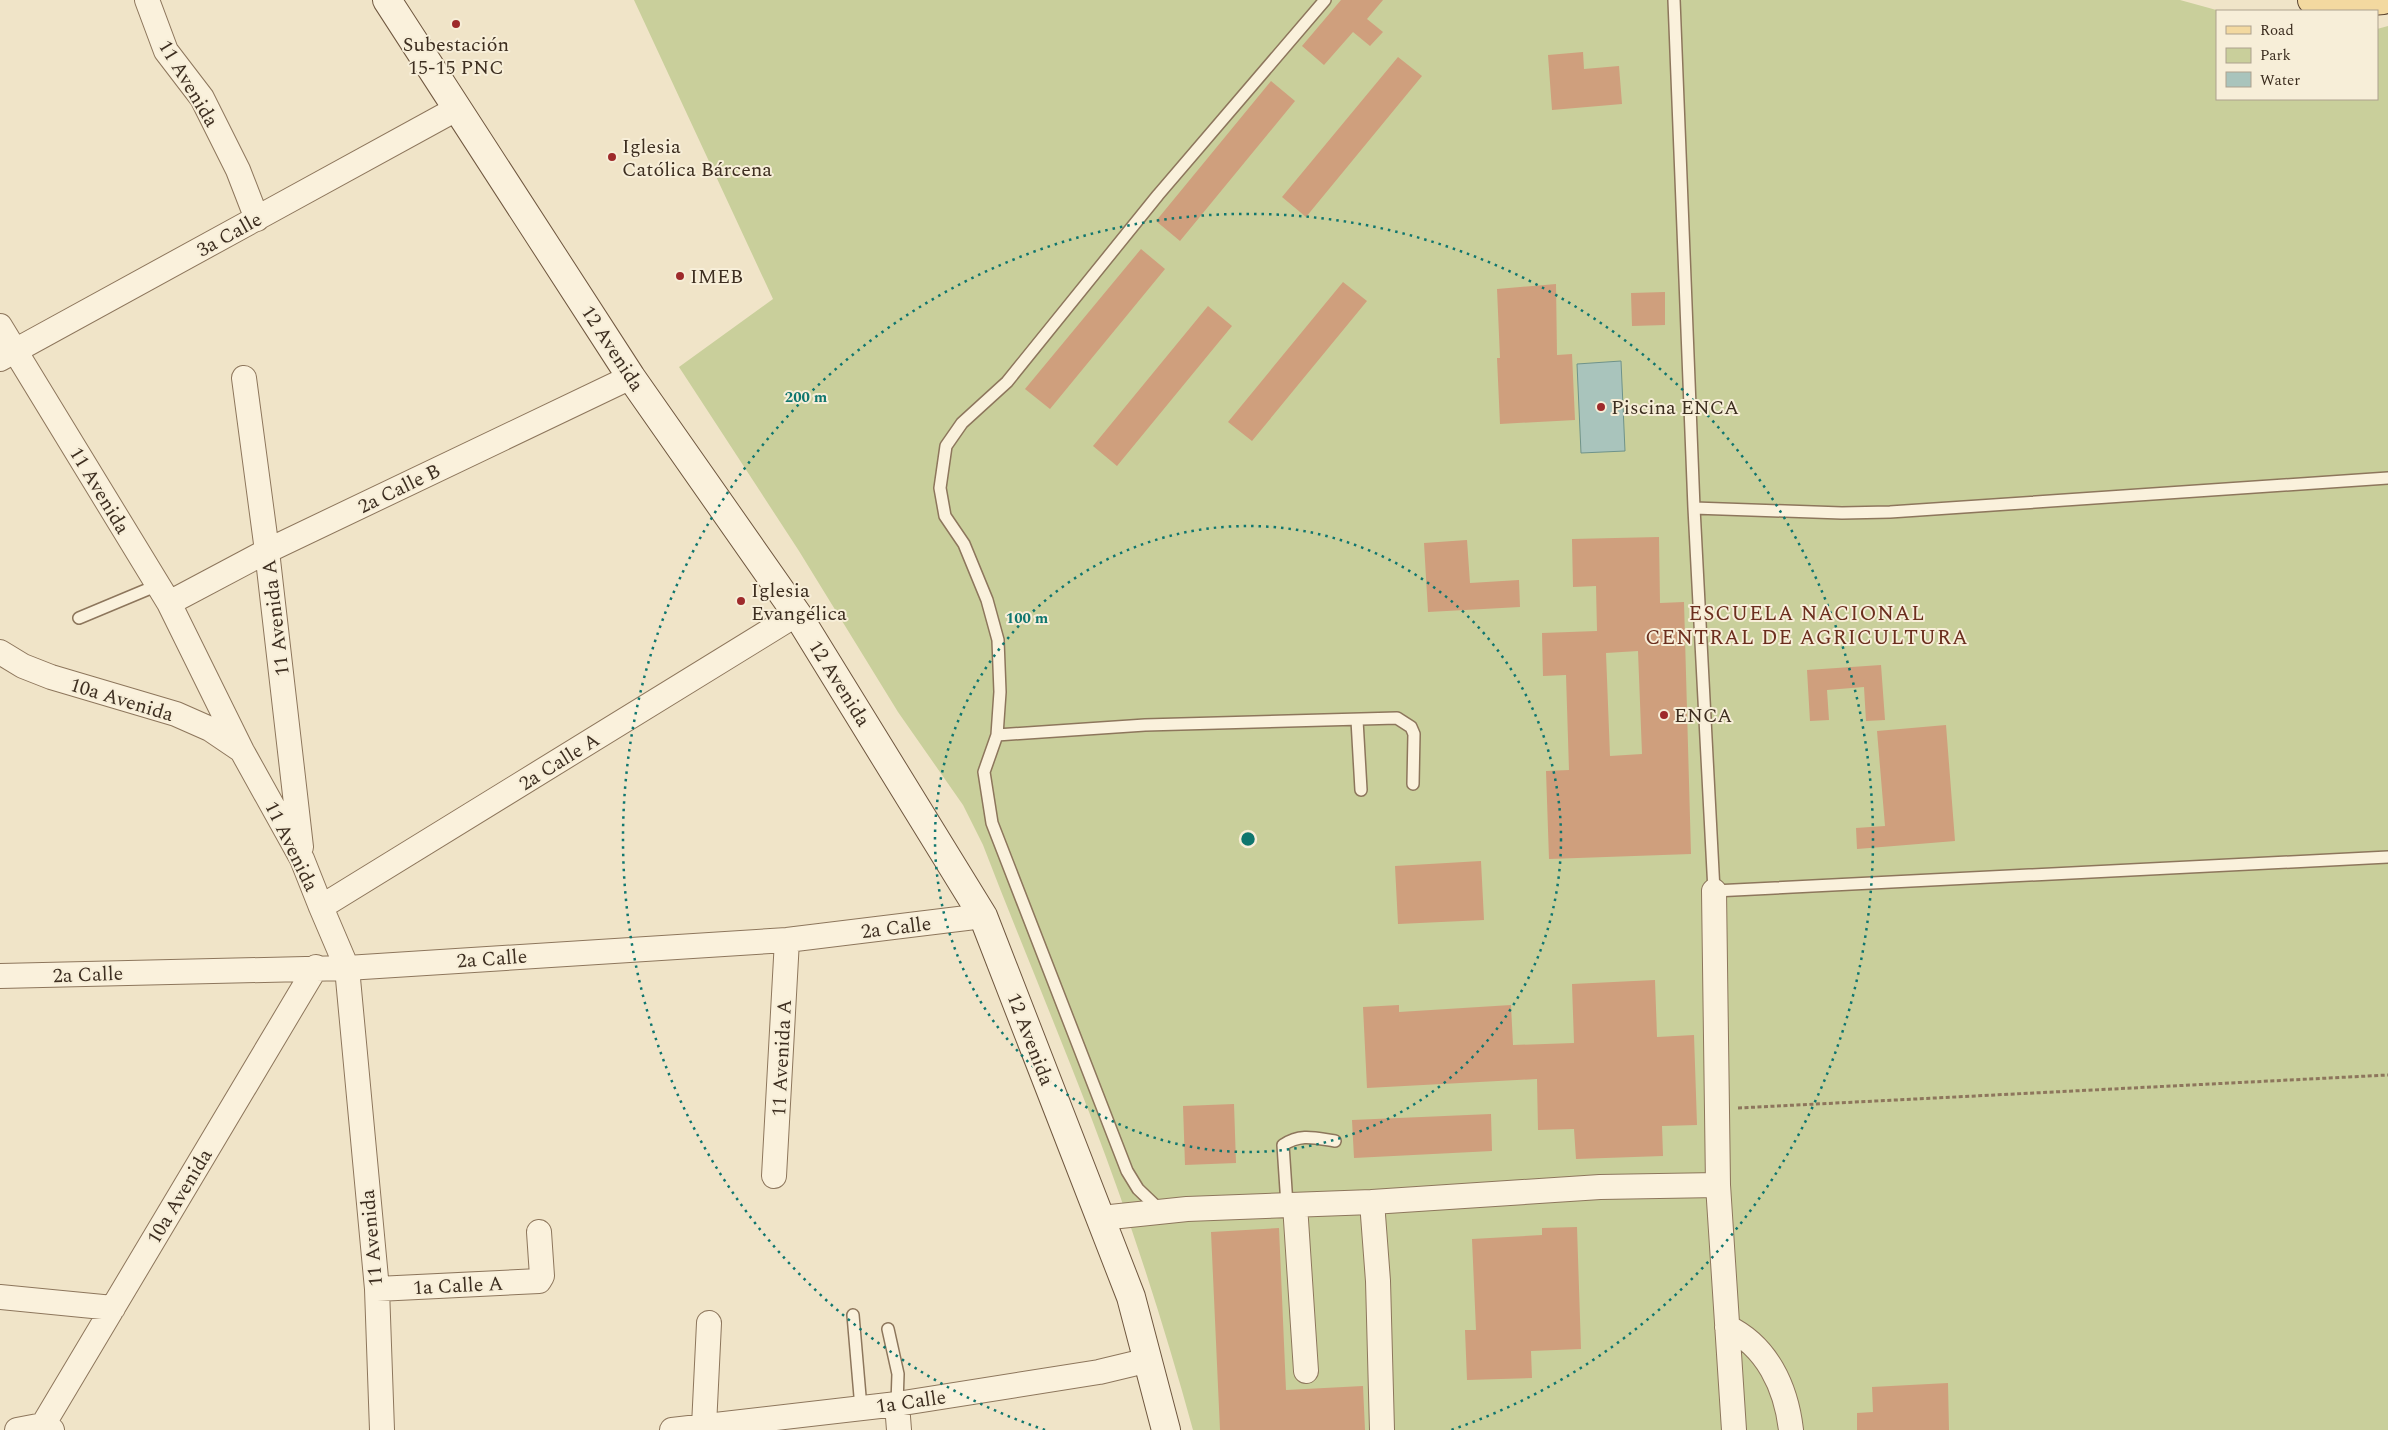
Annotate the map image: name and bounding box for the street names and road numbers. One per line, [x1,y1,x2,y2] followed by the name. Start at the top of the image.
[150,34,226,133] street label: 11 Avenida
[191,205,268,265] street label: 3a Calle
[573,300,651,398] street label: 12 Avenida
[61,441,137,540] street label: 11 Avenida
[353,456,446,522] street label: 2a Calle B
[254,558,298,678] street label: 11 Avenida A
[801,634,878,733] street label: 12 Avenida
[66,670,177,730] street label: 10a Avenida
[513,725,606,799] street label: 2a Calle A
[256,796,326,897] street label: 11 Avenida
[859,909,933,947] street label: 2a Calle
[456,942,528,976] street label: 2a Calle
[52,959,124,991] street label: 2a Calle
[999,989,1062,1090] street label: 12 Avenida
[764,999,800,1117] street label: 11 Avenida A
[139,1143,220,1250] street label: 10a Avenida
[353,1188,391,1288] street label: 11 Avenida
[412,1269,504,1303] street label: 1a Calle A
[874,1382,948,1422] street label: 1a Calle

